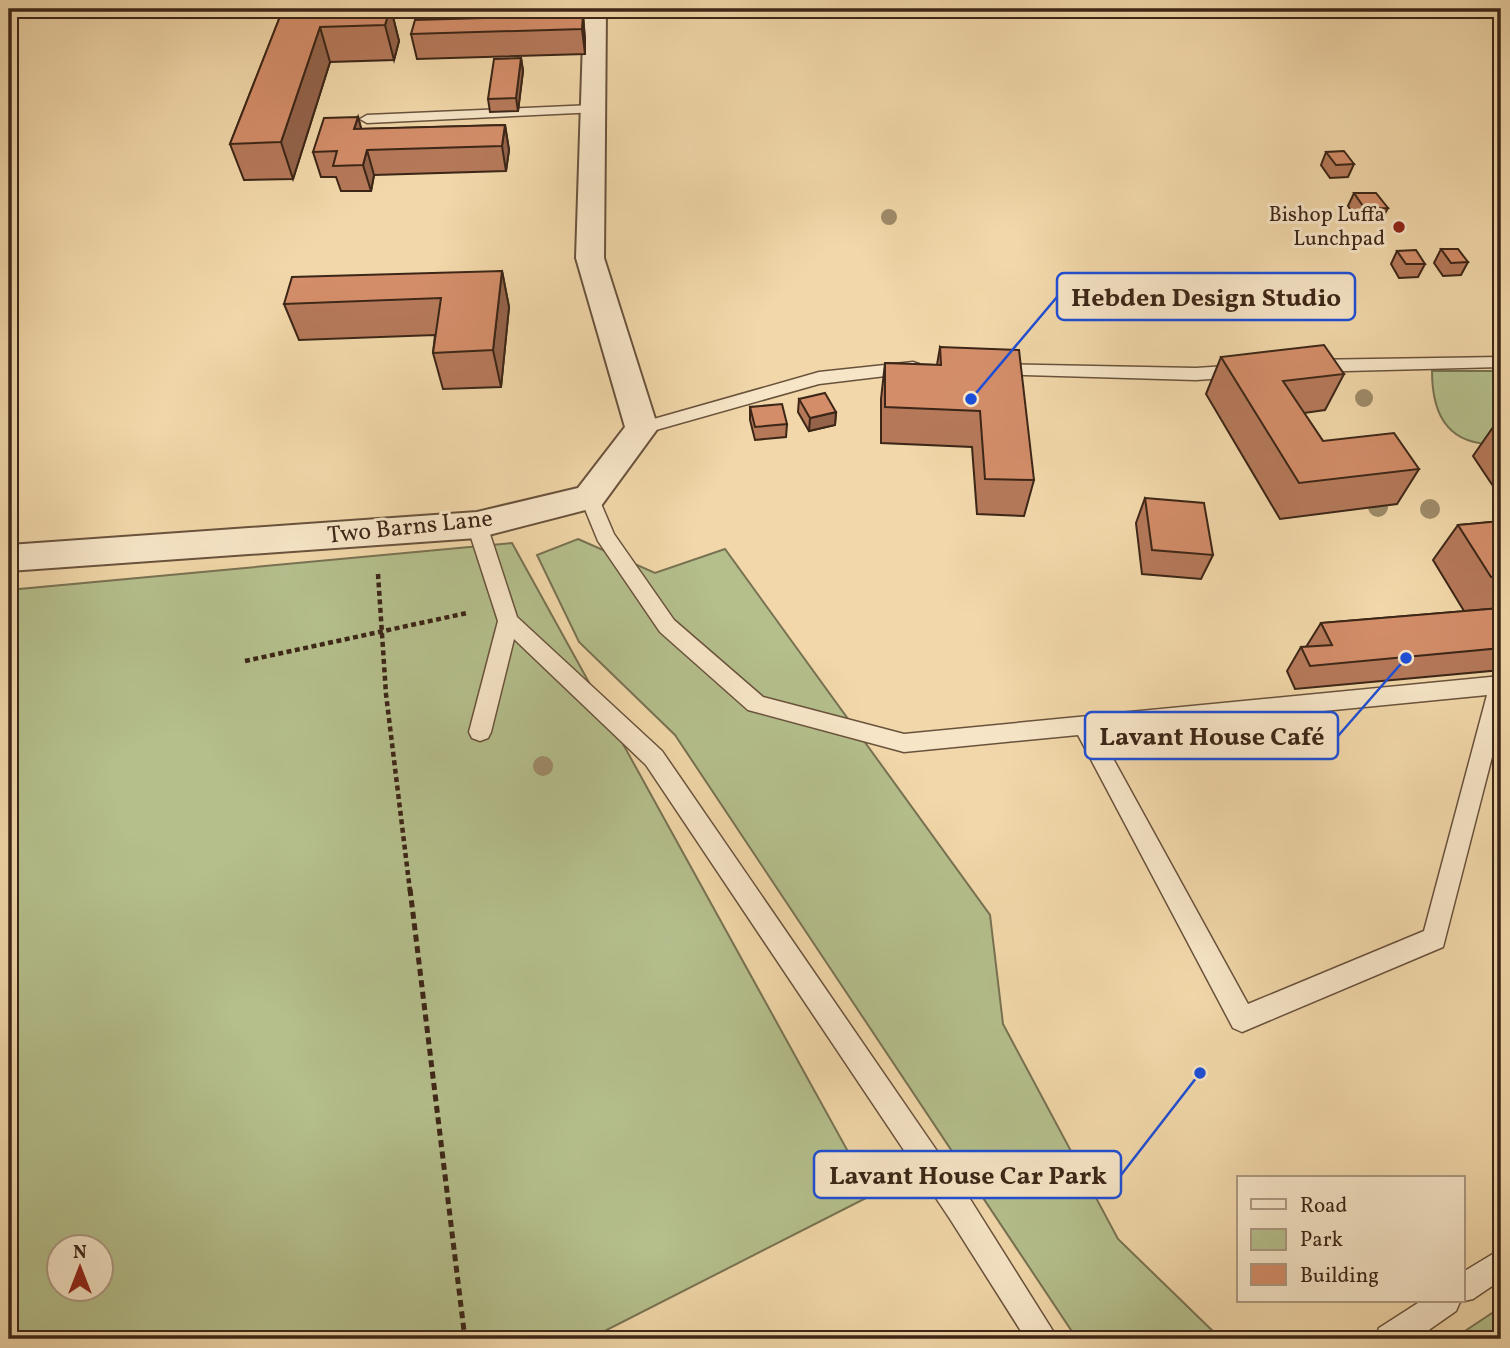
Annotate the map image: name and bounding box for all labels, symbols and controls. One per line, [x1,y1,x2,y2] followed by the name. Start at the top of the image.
[1269,201,1385,254] place label: Bishop Luffa Lunchpad
[1391,219,1407,235] marker: Bishop Luffa Lunchpad
[1057,273,1355,320] callout: Hebden Design Studio
[1071,281,1341,317] text: Hebden Design Studio
[326,502,494,554] street label: Two Barns Lane
[1085,712,1338,759] callout: Lavant House Café
[1099,720,1325,756] text: Lavant House Café
[814,1151,1121,1198] callout: Lavant House Car Park
[829,1159,1107,1195] text: Lavant House Car Park
[1237,1176,1464,1302] legend
[1300,1192,1347,1221] text: Road
[1300,1226,1343,1255] text: Park
[46,1232,116,1302] north arrow
[73,1240,87,1266] text: N
[1300,1262,1379,1291] text: Building

